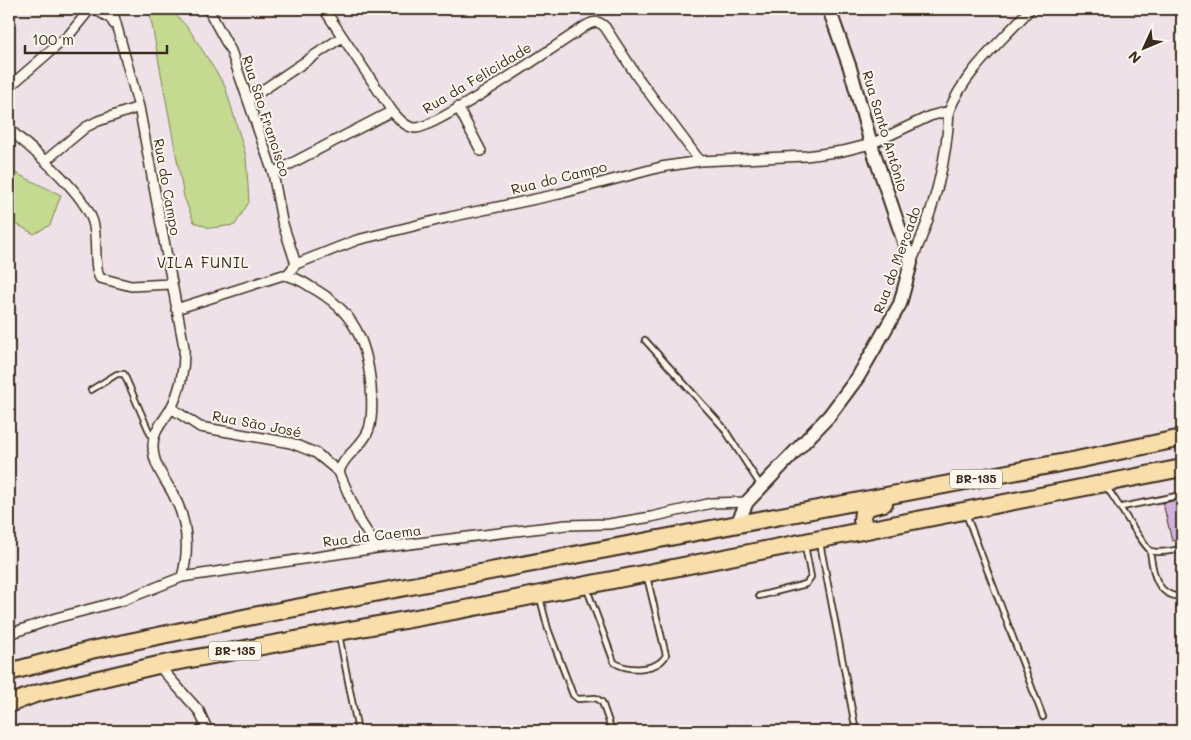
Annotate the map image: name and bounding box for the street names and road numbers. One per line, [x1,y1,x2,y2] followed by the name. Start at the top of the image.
[419,38,535,118] street label: Rua da Felicidade
[238,53,295,179] street label: Rua São Francisco
[858,68,913,194] street label: Rua Santo Antônio
[150,137,185,237] street label: Rua do Campo
[509,156,609,199] street label: Rua do Campo
[868,204,925,316] street label: Rua do Mercado
[211,406,303,441] street label: Rua São José
[950,469,1002,488] road number: BR-135
[322,520,422,551] street label: Rua da Caema
[209,641,261,660] road number: BR-135

